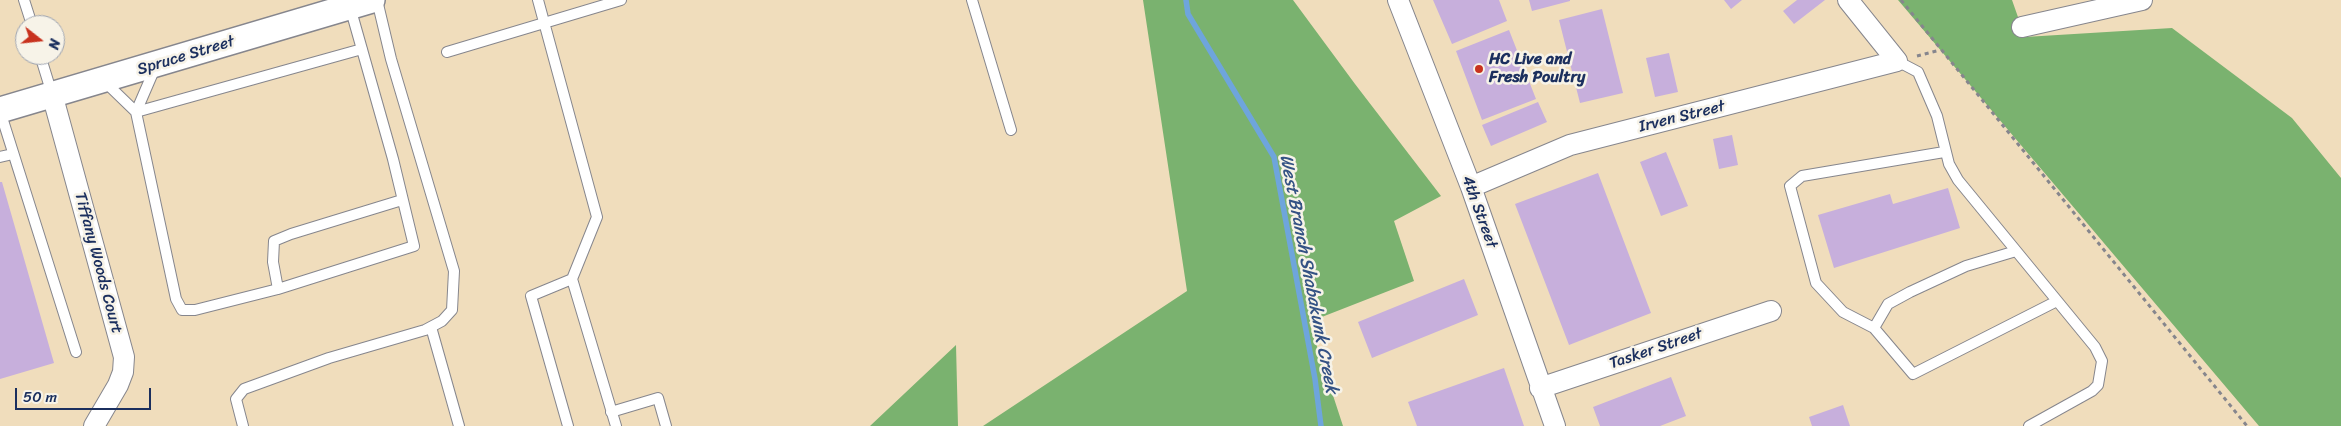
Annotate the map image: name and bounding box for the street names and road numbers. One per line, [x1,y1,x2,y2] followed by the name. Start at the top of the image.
[135,32,237,80] street label: Spruce Street
[1637,97,1727,137] street label: Irven Street
[1457,173,1501,251] street label: 4th Street
[70,190,126,336] street label: Tiffany Woods Court
[1607,324,1705,374] street label: Tasker Street

